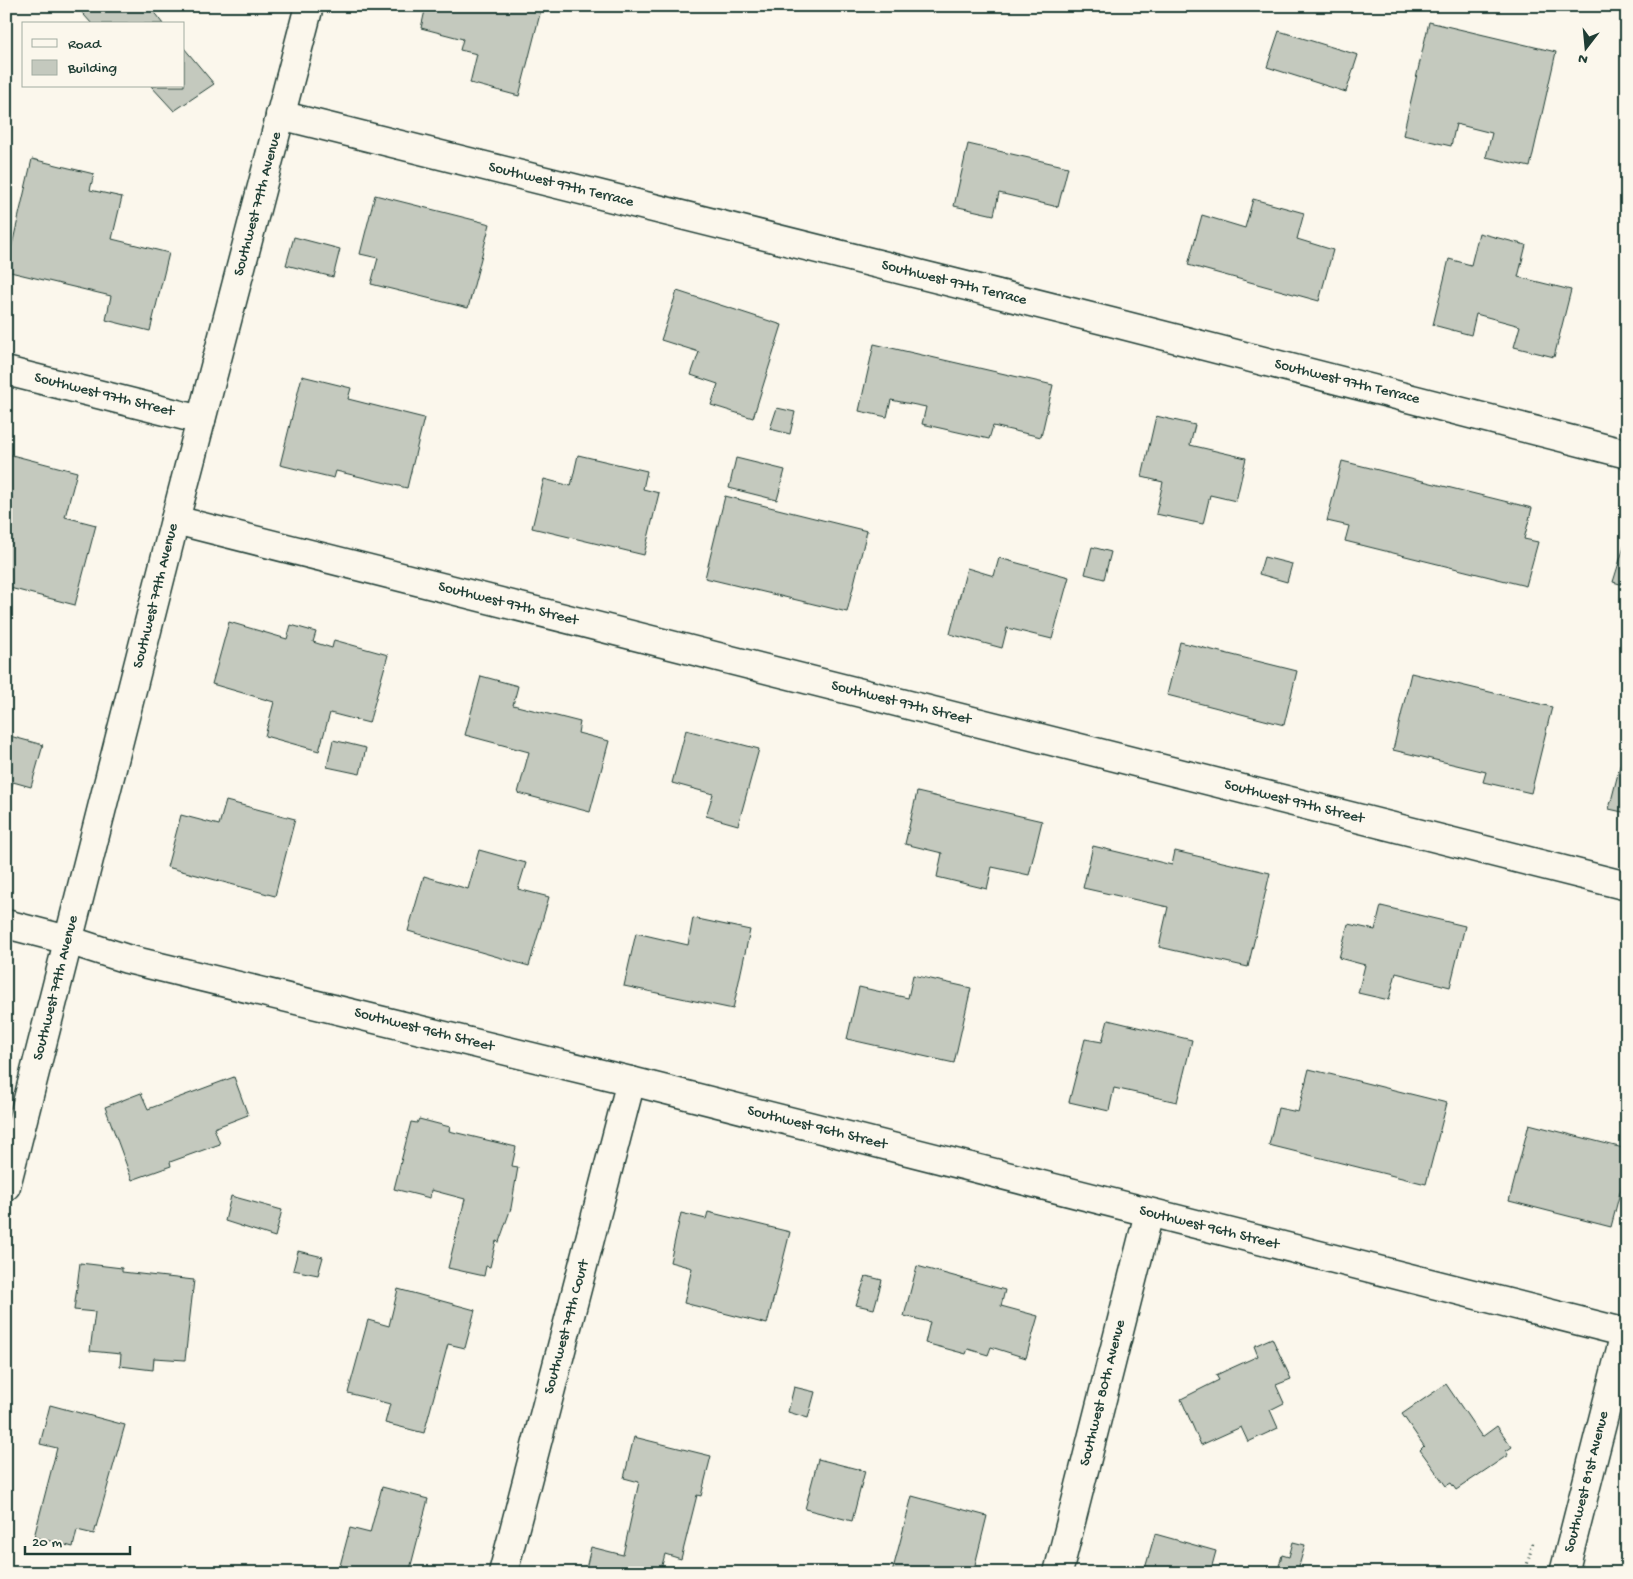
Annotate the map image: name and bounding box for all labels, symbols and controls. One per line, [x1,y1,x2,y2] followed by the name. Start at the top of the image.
[22,22,185,88] legend
[1560,22,1610,72] north arrow
[68,36,102,54] text: Road
[1576,49,1590,68] text: N
[67,60,117,78] text: Building
[230,130,286,278] street label: Southwest 79th Avenue
[487,158,636,212] street label: Southwest 97th Terrace
[880,256,1029,310] street label: Southwest 97th Terrace
[1273,355,1422,409] street label: Southwest 97th Terrace
[32,369,178,422] street label: Southwest 97th Street
[129,521,183,670] street label: Southwest 79th Avenue
[436,578,582,631] street label: Southwest 97th Street
[829,677,975,730] street label: Southwest 97th Street
[1222,776,1368,829] street label: Southwest 97th Street
[29,913,83,1062] street label: Southwest 79th Avenue
[352,1004,498,1057] street label: Southwest 96th Street
[745,1102,891,1155] street label: Southwest 96th Street
[1137,1202,1283,1255] street label: Southwest 96th Street
[540,1256,594,1396] street label: Southwest 79th Court
[1076,1318,1130,1468] street label: Southwest 80th Avenue
[1561,1409,1613,1555] street label: Southwest 81st Avenue
[25,1524,130,1556] scale bar
[32,1534,62,1552] text: 20 m

